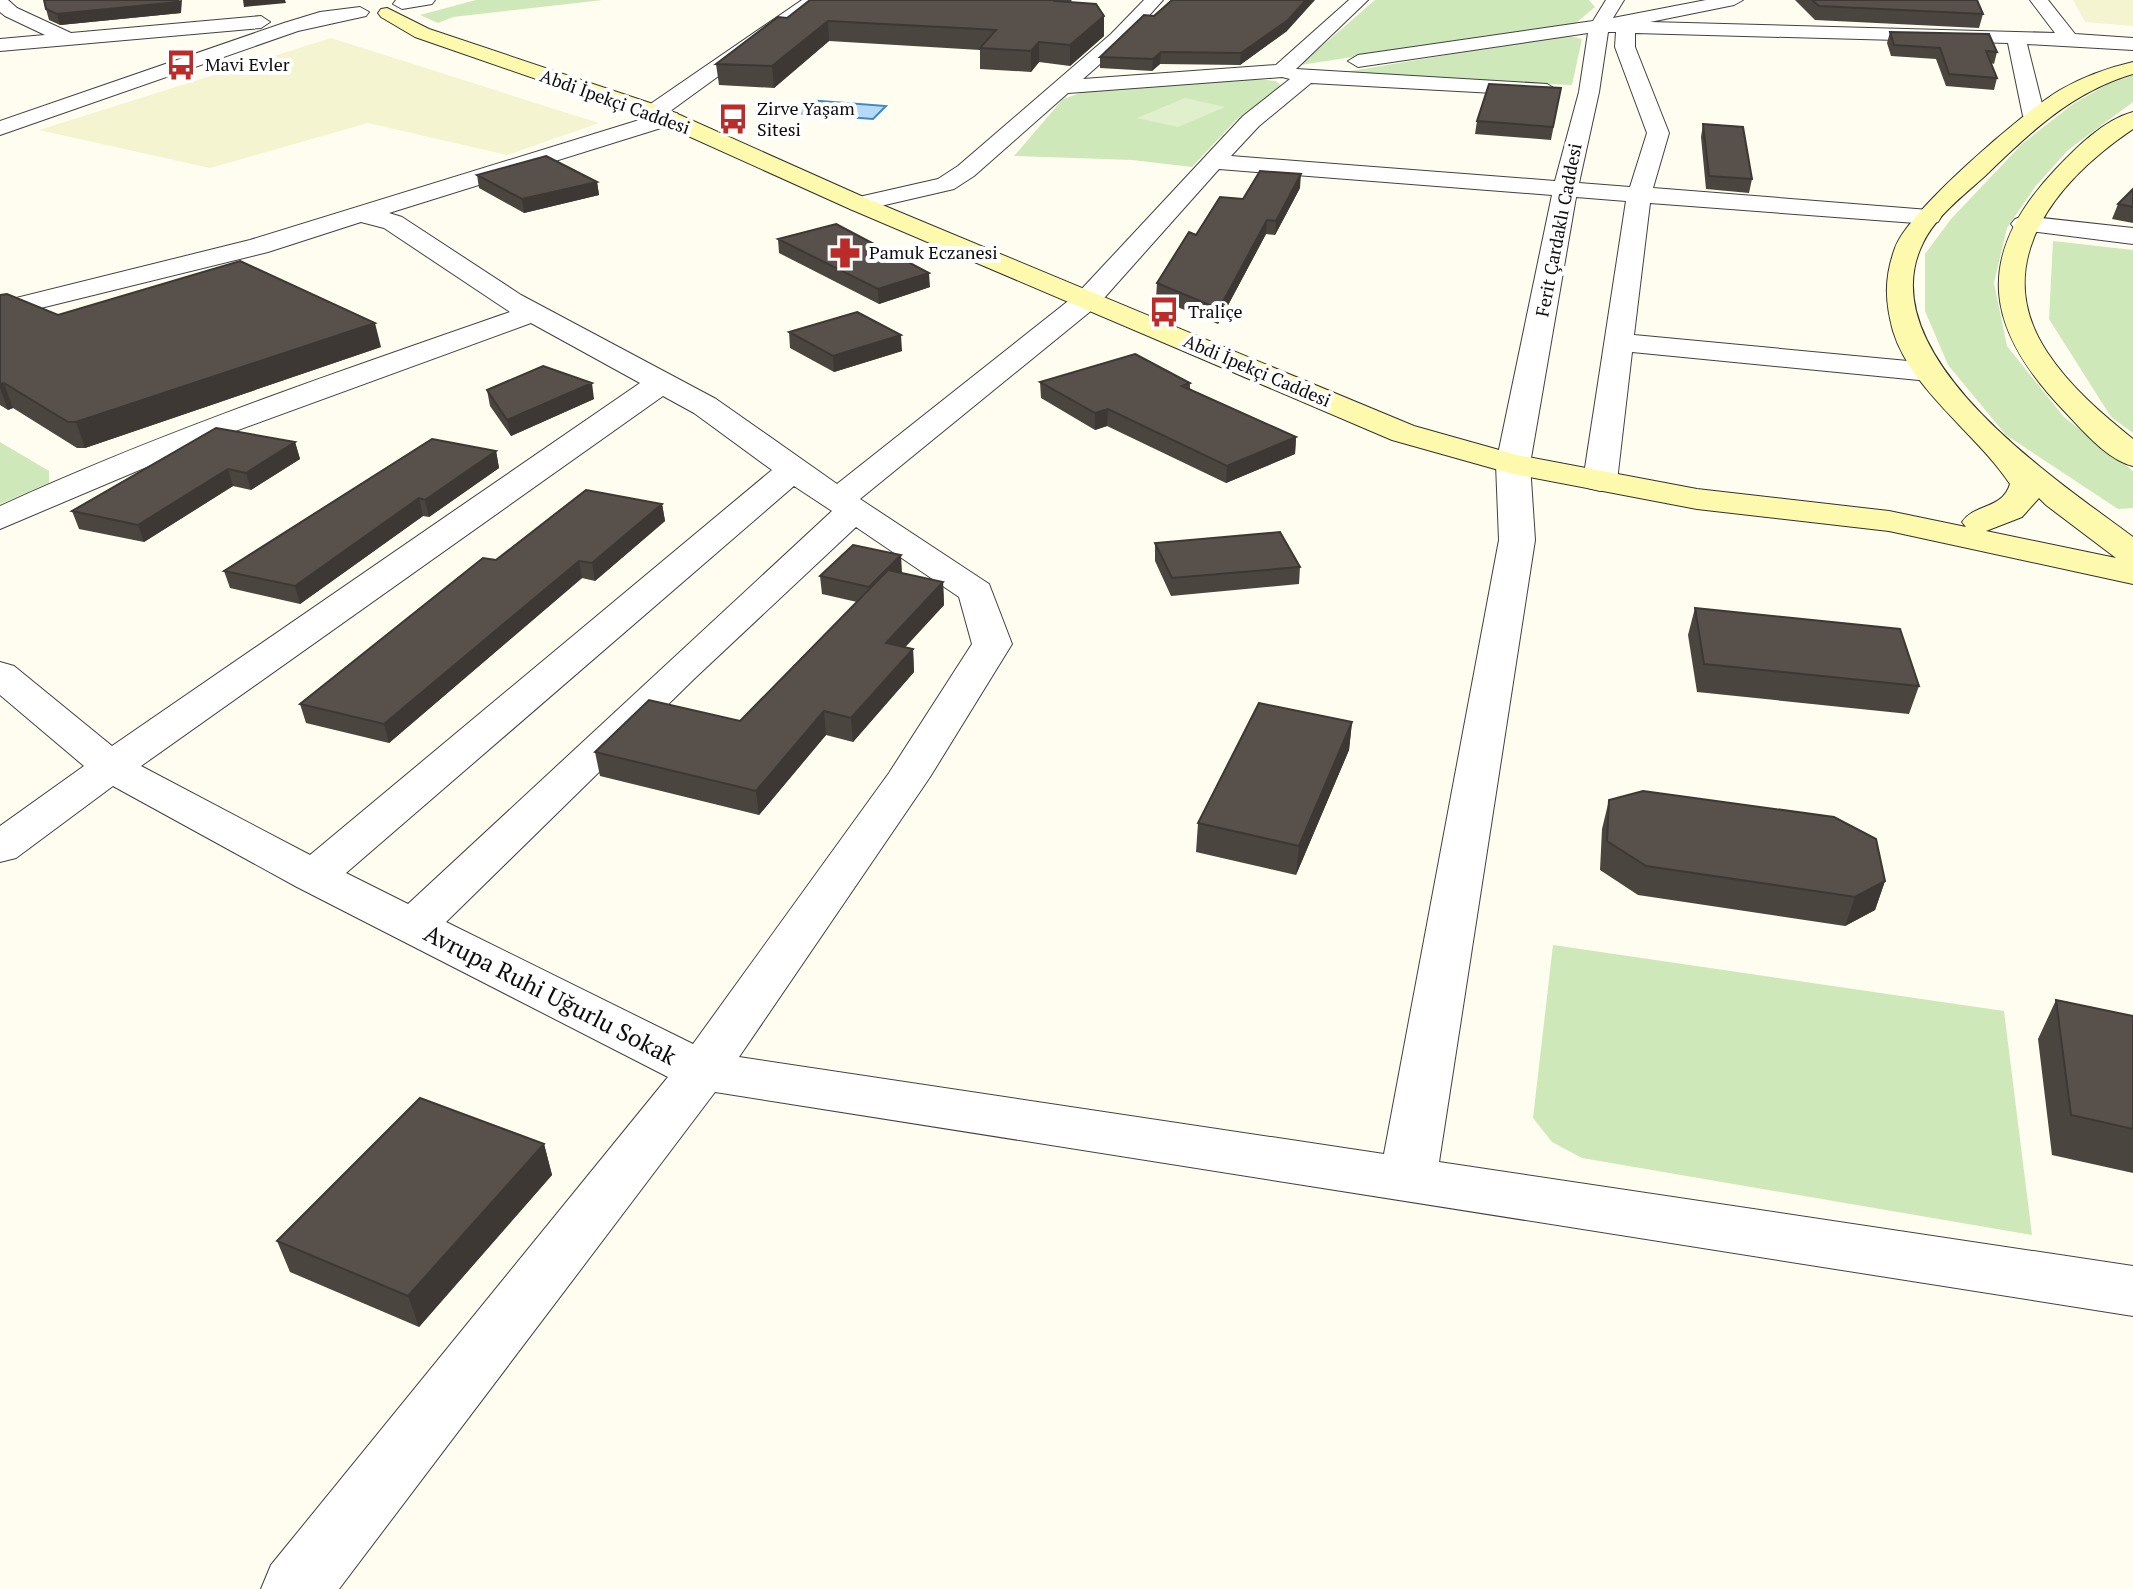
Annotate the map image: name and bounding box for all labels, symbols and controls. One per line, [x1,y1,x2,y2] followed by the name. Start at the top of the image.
[164,48,198,82] bus stop icon: Mavi Evler
[205,52,290,76] place label: Mavi Evler
[537,63,694,139] street label: Abdi İpekçi Caddesi
[757,96,855,141] place label: Zirve Yaşam Sitesi
[716,102,750,136] bus stop icon: Zirve Yaşam Sitesi
[1529,141,1587,319] street label: Ferit Çardaklı Caddesi
[828,236,862,270] pharmacy icon: Pamuk Eczanesi
[869,240,998,264] place label: Pamuk Eczanesi
[1147,295,1181,329] bus stop icon: Traliçe
[1188,299,1243,323] place label: Traliçe
[1180,328,1335,412] street label: Abdi İpekçi Caddesi
[419,916,683,1072] street label: Avrupa Ruhi Uğurlu Sokak

